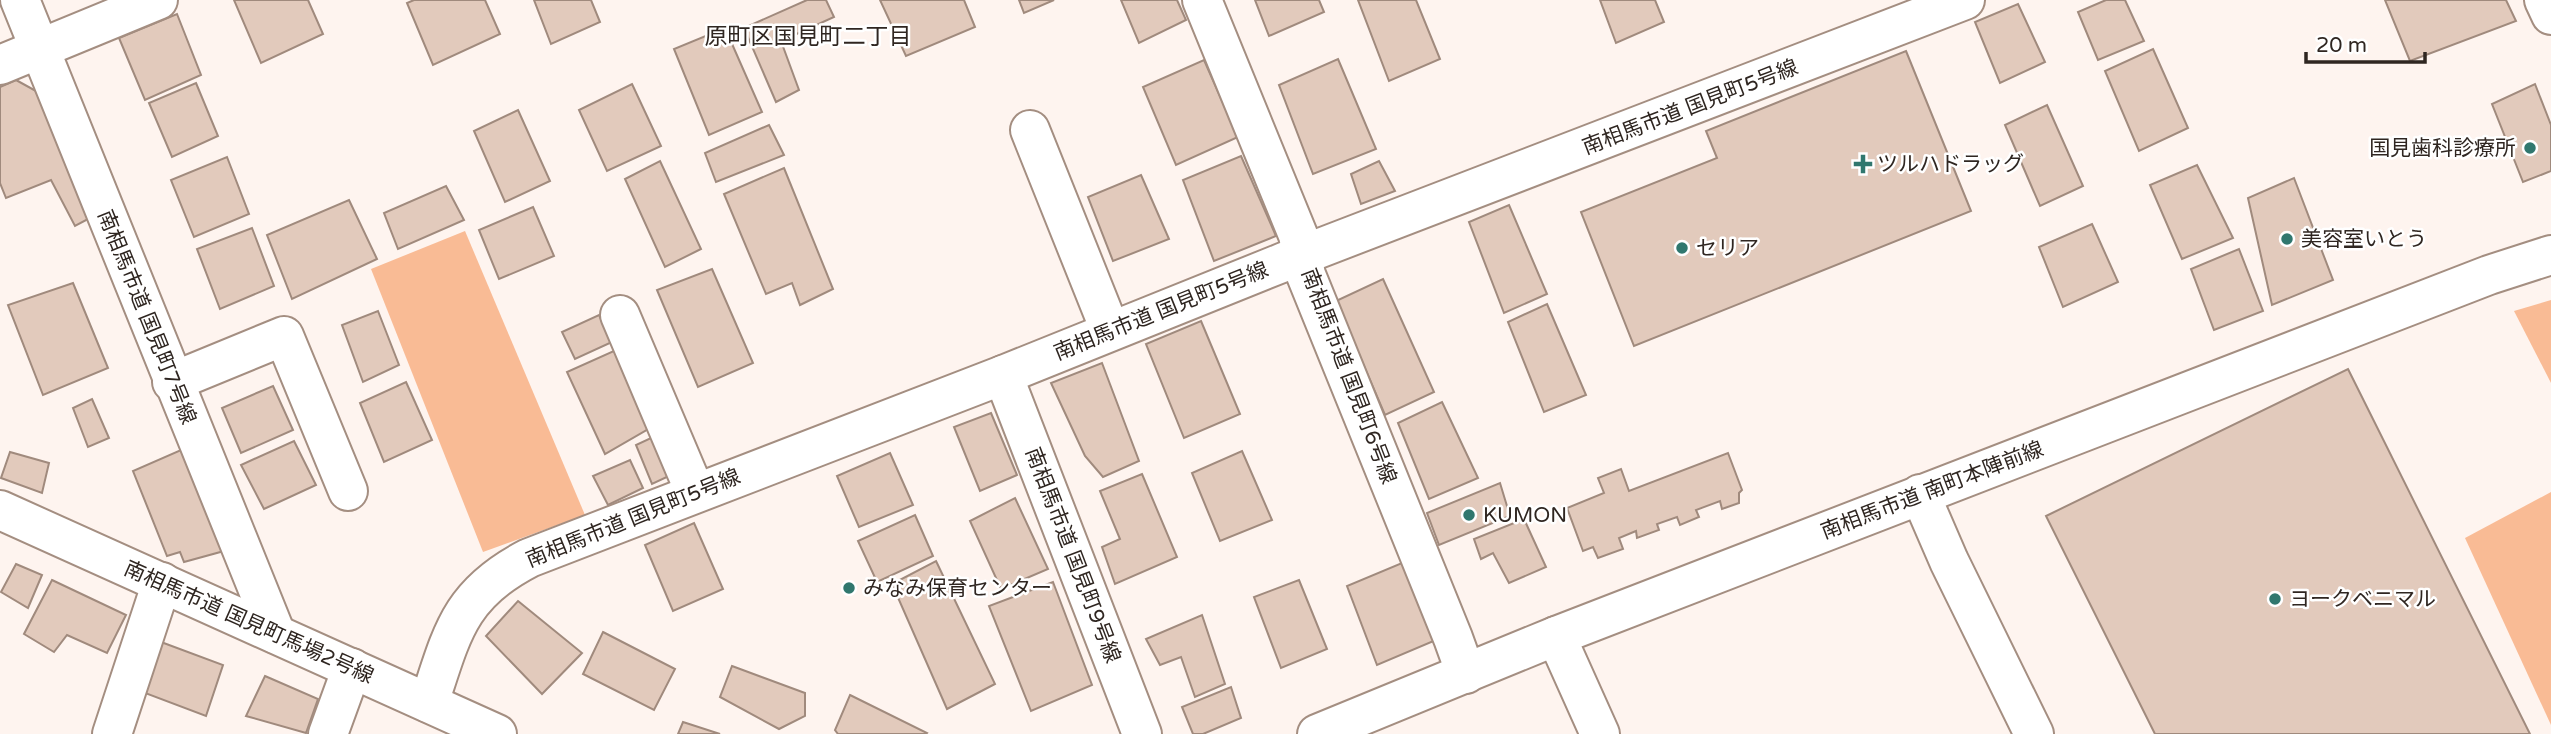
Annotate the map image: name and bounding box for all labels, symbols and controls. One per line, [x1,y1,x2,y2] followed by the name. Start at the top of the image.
[2306,21,2425,65] scale bar
[705,23,912,51] district label: 原町区国見町二丁目
[2316,33,2367,58] text: 20 m
[1579,55,1801,160] street label: 南相馬市道 国見町5号線
[2369,136,2516,161] place label: 国見歯科診療所
[2522,140,2538,156] marker: 国見歯科診療所
[1877,152,2024,177] place label: ツルハドラッグ
[1855,156,1871,172] marker: ツルハドラッグ
[92,207,201,428] street label: 南相馬市道 国見町7号線
[2301,227,2427,252] place label: 美容室いとう
[2279,231,2295,247] marker: 美容室いとう
[1696,236,1759,261] place label: セリア
[1674,240,1690,256] marker: セリア
[1051,257,1272,366] street label: 南相馬市道 国見町5号線
[1296,265,1401,487] street label: 南相馬市道 国見町6号線
[1817,436,2047,545] street label: 南相馬市道 南町本陣前線
[1020,444,1125,666] street label: 南相馬市道 国見町9号線
[523,464,744,573] street label: 南相馬市道 国見町5号線
[1483,503,1567,528] place label: KUMON
[1461,507,1477,523] marker: KUMON
[120,556,378,689] street label: 南相馬市道 国見町馬場2号線
[863,576,1052,601] place label: みなみ保育センター
[841,580,857,596] marker: みなみ保育センター
[2289,587,2436,612] place label: ヨークベニマル
[2267,591,2283,607] marker: ヨークベニマル

